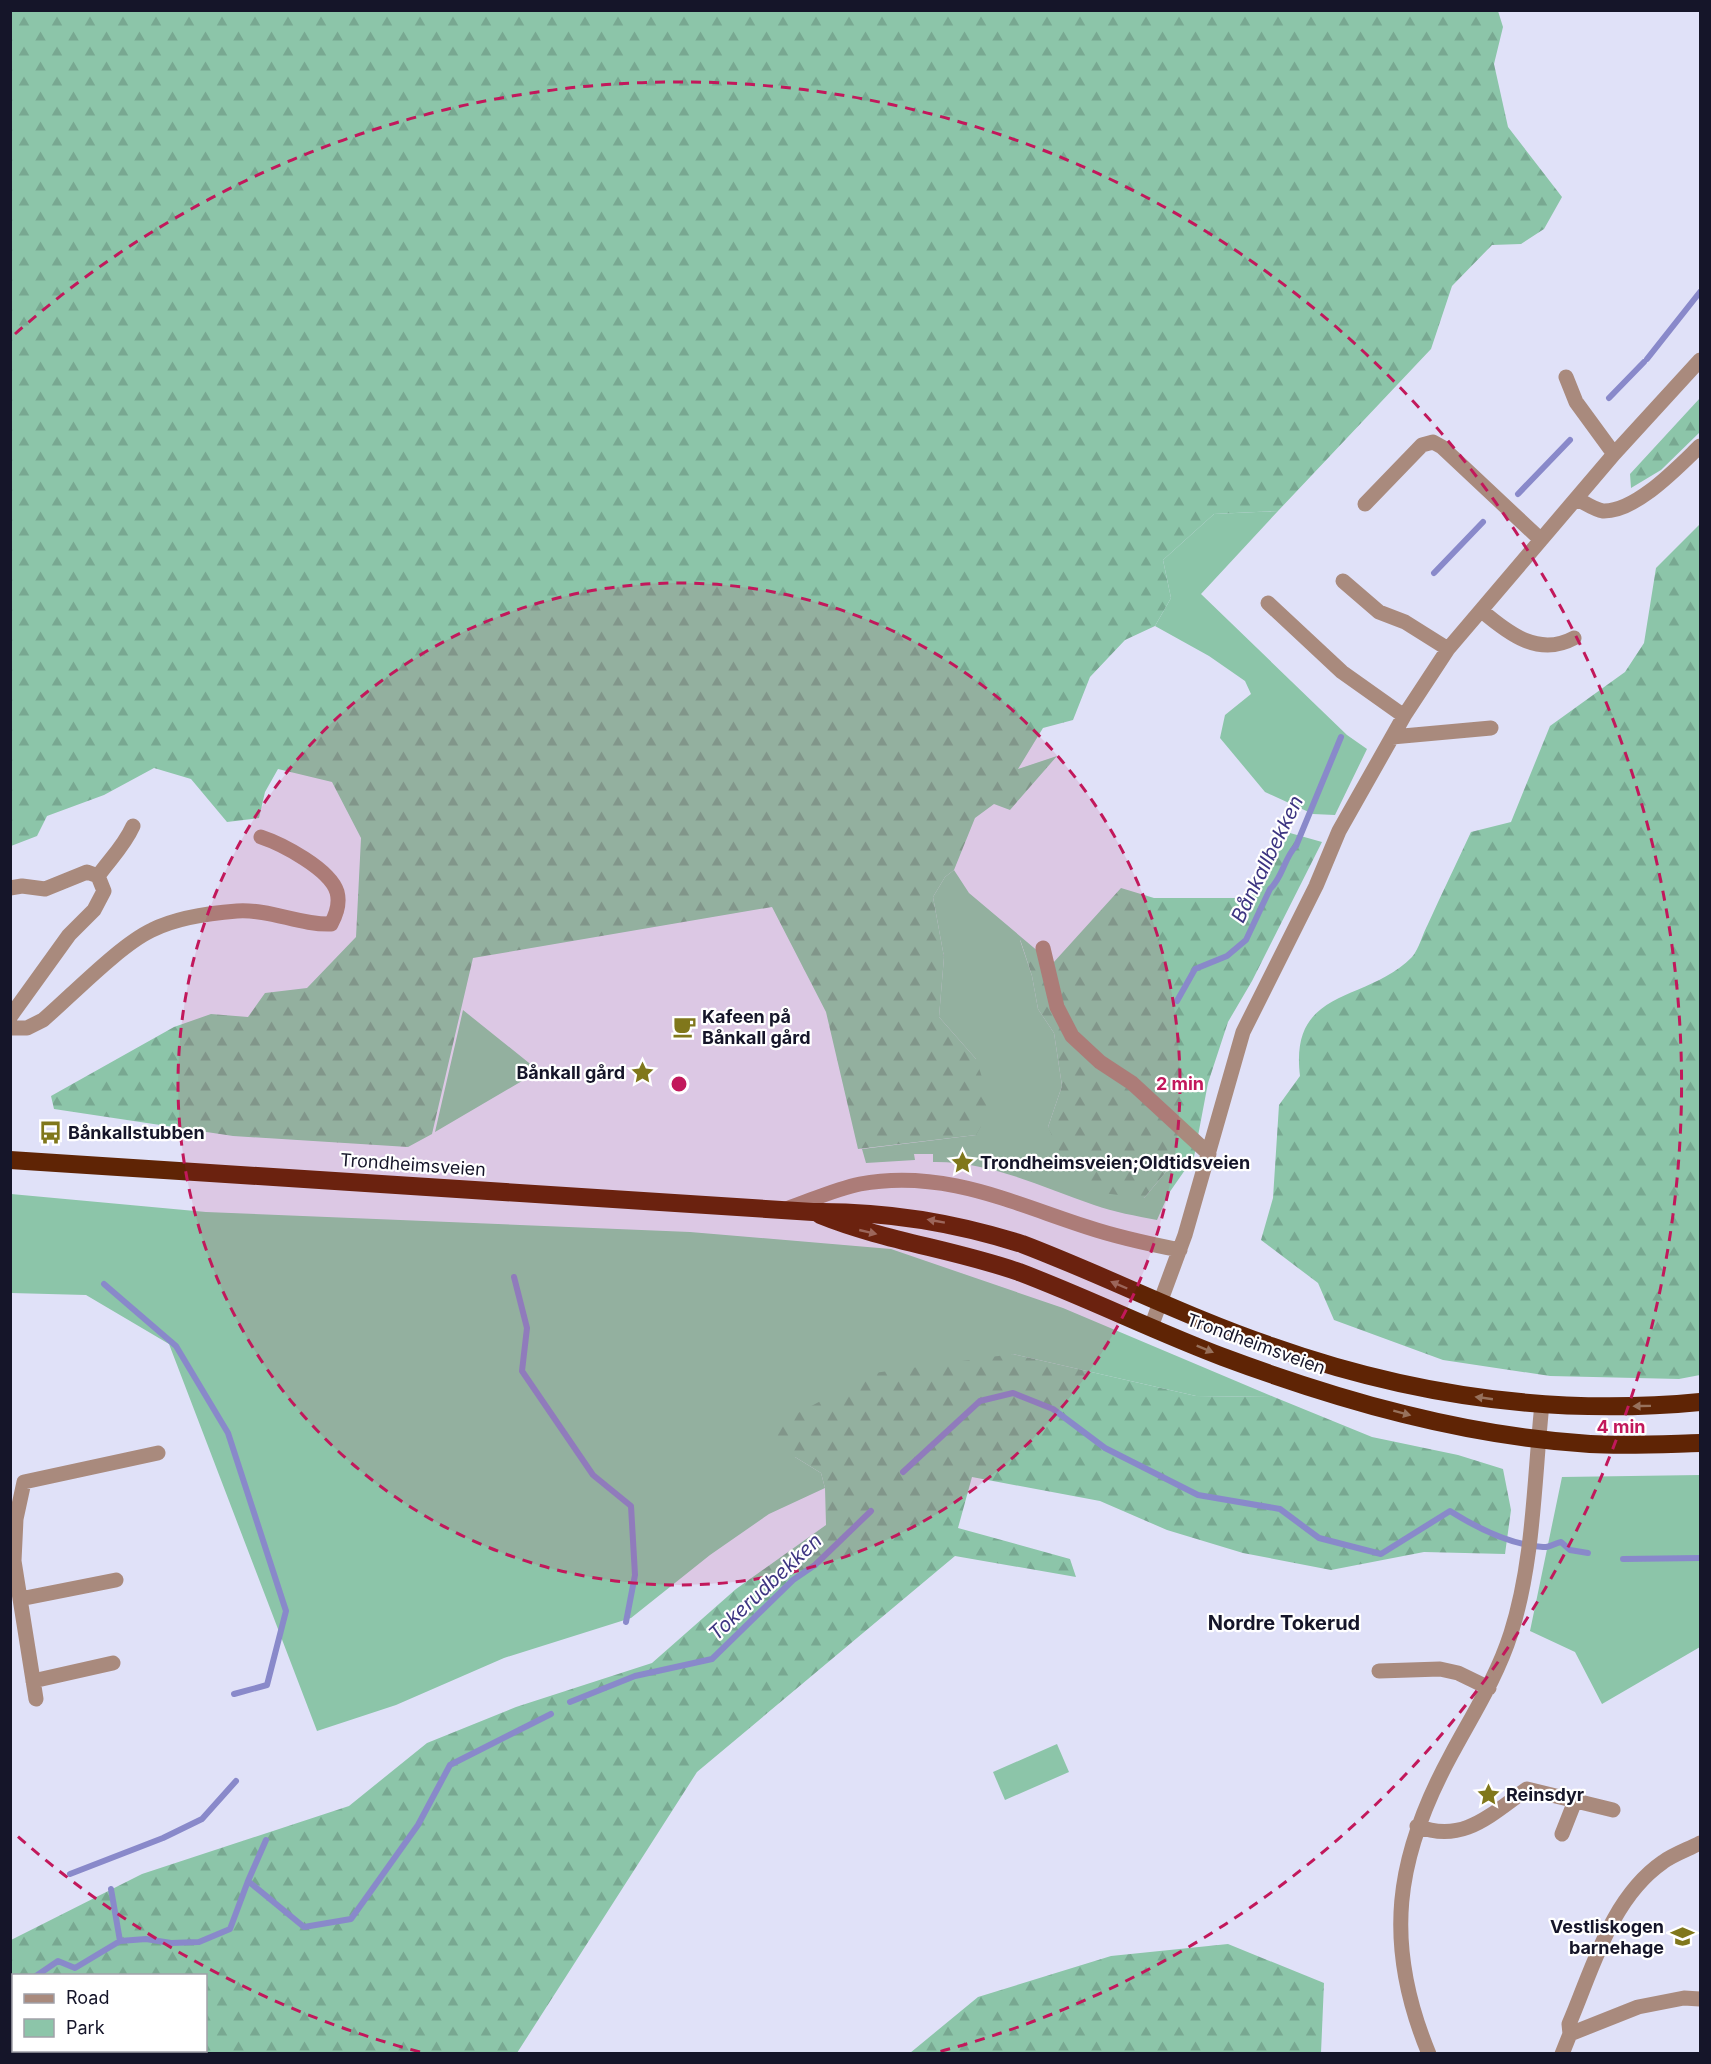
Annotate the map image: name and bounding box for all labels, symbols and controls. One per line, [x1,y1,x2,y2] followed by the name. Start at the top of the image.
[1226,792,1308,926] water label: Bånkallbekken
[702,1006,811,1048] place label: Kafeen på Bånkall gård
[671,1014,697,1040] cafe icon: Kafeen på Bånkall gård
[630,1060,656,1086] place icon: Bånkall gård
[516,1062,625,1083] place label: Bånkall gård
[1156,1073,1204,1094] text: 2 min
[669,1074,689,1094] centre of rings
[37,1120,63,1146] bus stop icon: Bånkallstubben
[68,1122,205,1143] place label: Bånkallstubben
[339,1149,487,1180] street label: Trondheimsveien
[949,1150,975,1176] place icon: Trondheimsveien;Oldtidsveien
[980,1152,1250,1173] place label: Trondheimsveien;Oldtidsveien
[926,1216,945,1225] one-way arrow
[858,1228,877,1238] one-way arrow
[1111,1280,1128,1289] one-way arrow
[1184,1309,1328,1378] street label: Trondheimsveien
[1196,1345,1214,1355] one-way arrow
[1474,1393,1493,1403] one-way arrow
[1633,1401,1652,1411] one-way arrow
[1392,1409,1411,1419] one-way arrow
[1597,1416,1645,1437] text: 4 min
[704,1529,826,1645] water label: Tokerudbekken
[1208,1611,1360,1635] district label: Nordre Tokerud
[1475,1782,1501,1808] place icon: Reinsdyr
[1506,1784,1584,1805] place label: Reinsdyr
[1550,1916,1664,1958] place label: Vestliskogen barnehage
[1669,1924,1695,1950] school or university icon: Vestliskogen barnehage
[12,1974,207,2052] legend
[66,1987,109,2008] text: Road
[66,2017,105,2038] text: Park

